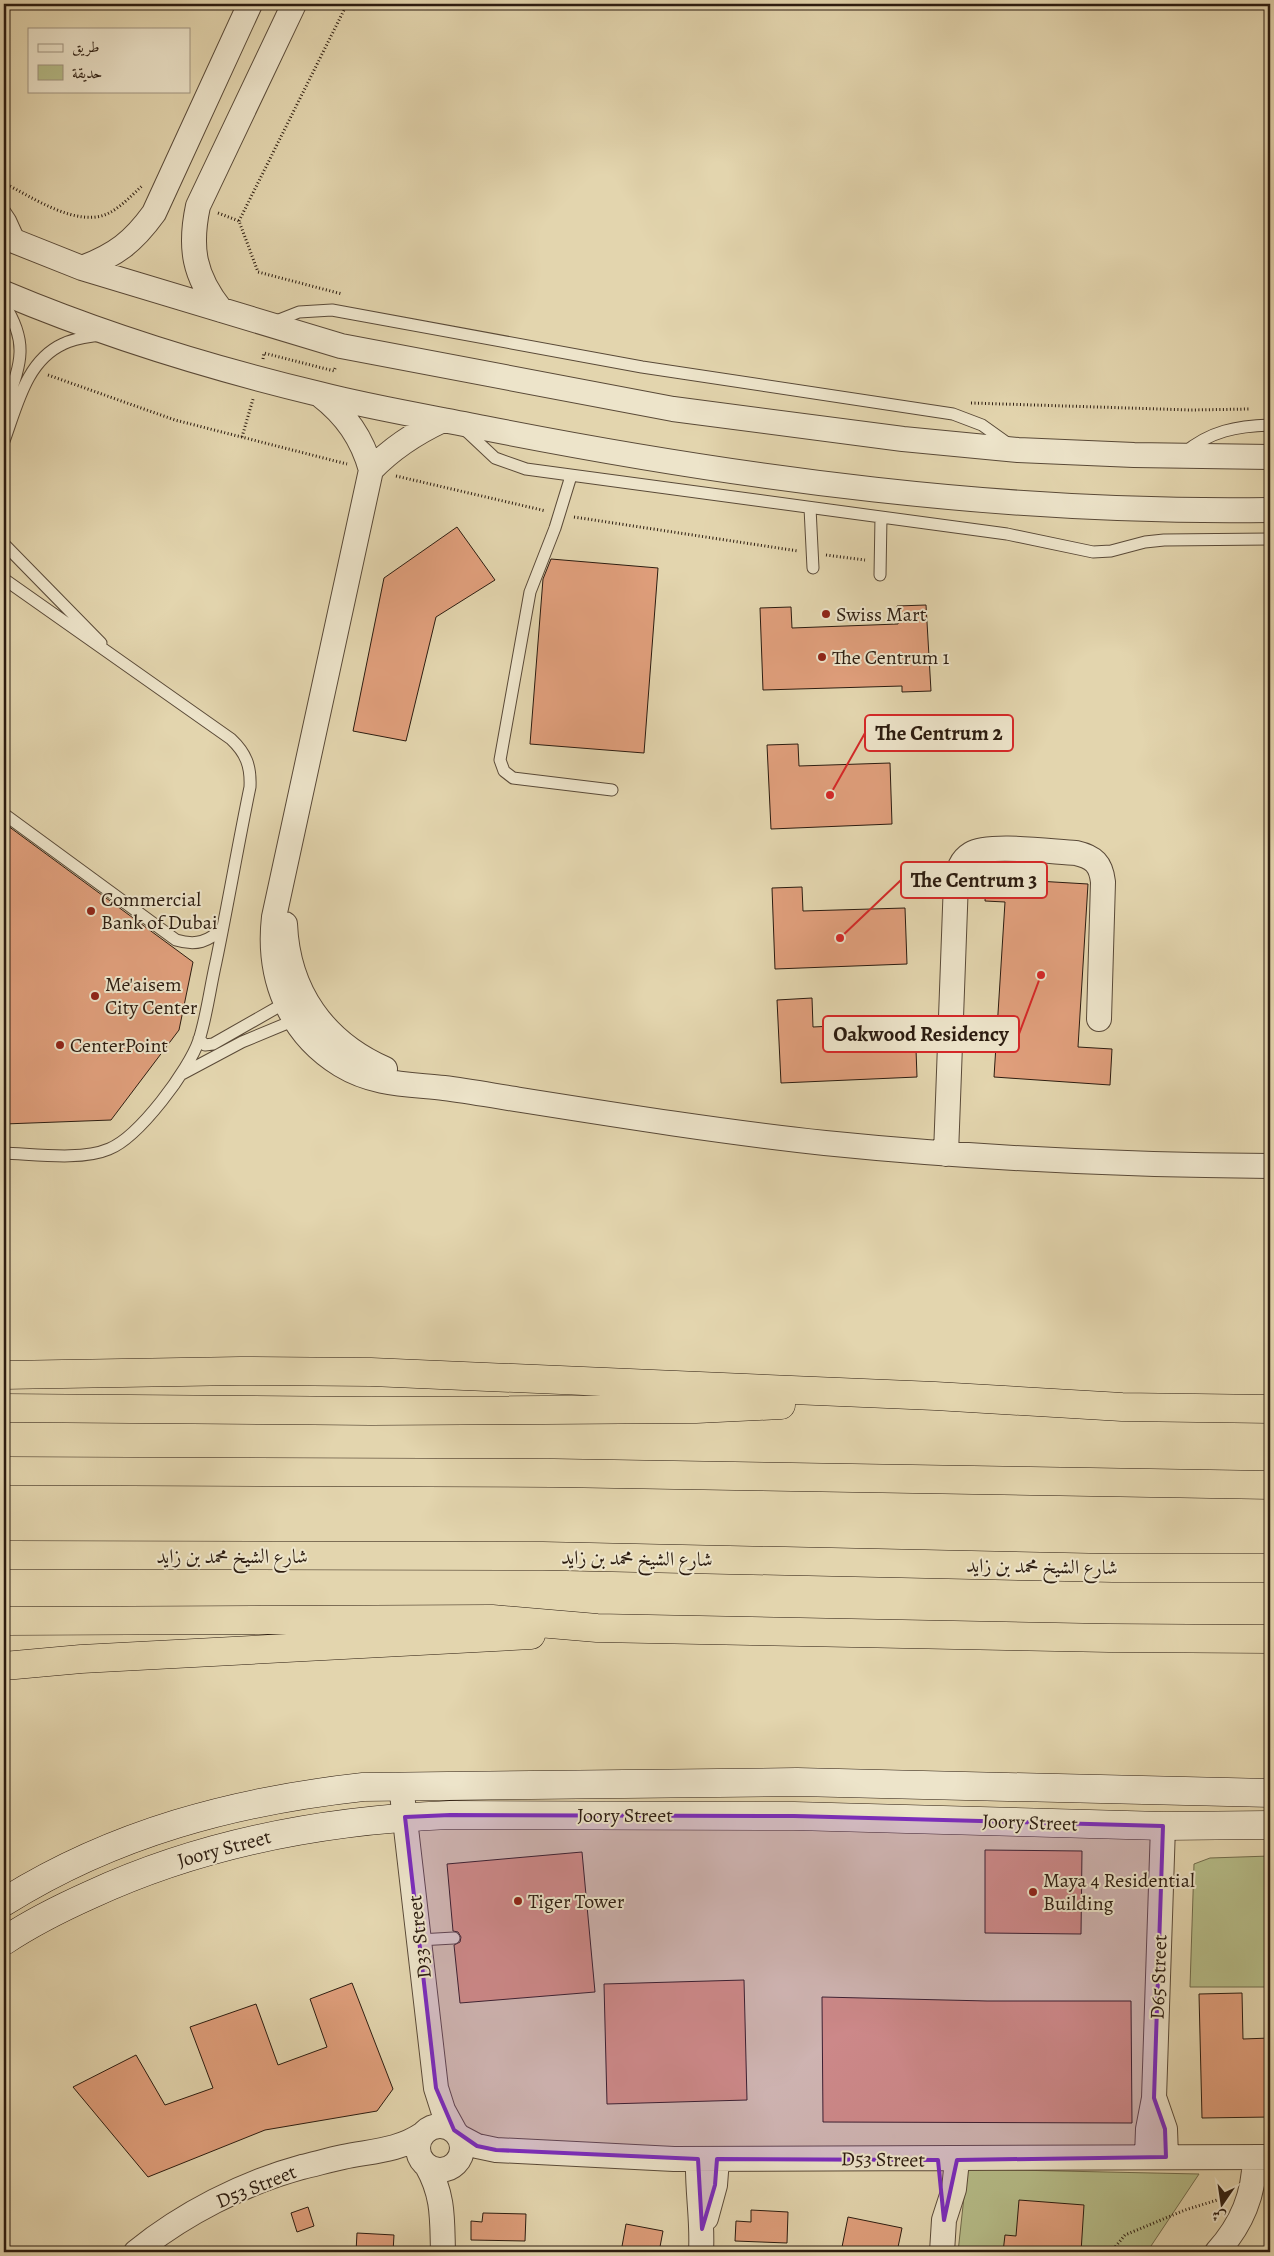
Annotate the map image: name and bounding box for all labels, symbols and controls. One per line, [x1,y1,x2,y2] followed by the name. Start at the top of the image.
[28,28,190,92] legend
[72,37,99,57] text: طريق
[72,63,102,83] text: حديقة
[836,601,927,628] place label: Swiss Mart
[820,608,832,620] marker: Swiss Mart
[832,644,949,671] place label: The Centrum 1
[816,651,828,663] marker: The Centrum 1
[865,715,1013,751] callout: The Centrum 2
[875,719,1003,747] text: The Centrum 2
[901,862,1047,898] callout: The Centrum 3
[911,866,1037,894] text: The Centrum 3
[101,886,218,936] place label: Commercial Bank of Dubai
[85,905,97,917] marker: Commercial Bank of Dubai
[105,971,198,1021] place label: Me'aisem City Center
[89,990,101,1002] marker: Me'aisem City Center
[823,1016,1019,1052] callout: Oakwood Residency
[833,1020,1010,1048] text: Oakwood Residency
[70,1032,168,1059] place label: CenterPoint
[54,1039,66,1051] marker: CenterPoint
[156,1543,308,1574] street label: شارع الشيخ محمد بن زايد
[561,1544,713,1577] street label: شارع الشيخ محمد بن زايد
[966,1552,1118,1585] street label: شارع الشيخ محمد بن زايد
[577,1802,673,1829] street label: Joory Street
[982,1807,1079,1838] street label: Joory Street
[174,1823,274,1874] street label: Joory Street
[1043,1867,1195,1917] place label: Maya 4 Residential Building
[1027,1886,1039,1898] marker: Maya 4 Residential Building
[528,1888,625,1915] place label: Tiger Tower
[401,1893,438,1980] street label: D33 Street
[512,1895,524,1907] marker: Tiger Tower
[1144,1934,1173,2020] street label: D65 Street
[841,2145,926,2174] street label: D53 Street
[212,2158,301,2215] street label: D53 Street
[1196,2178,1246,2228] north arrow
[1210,2205,1228,2227] text: ش

